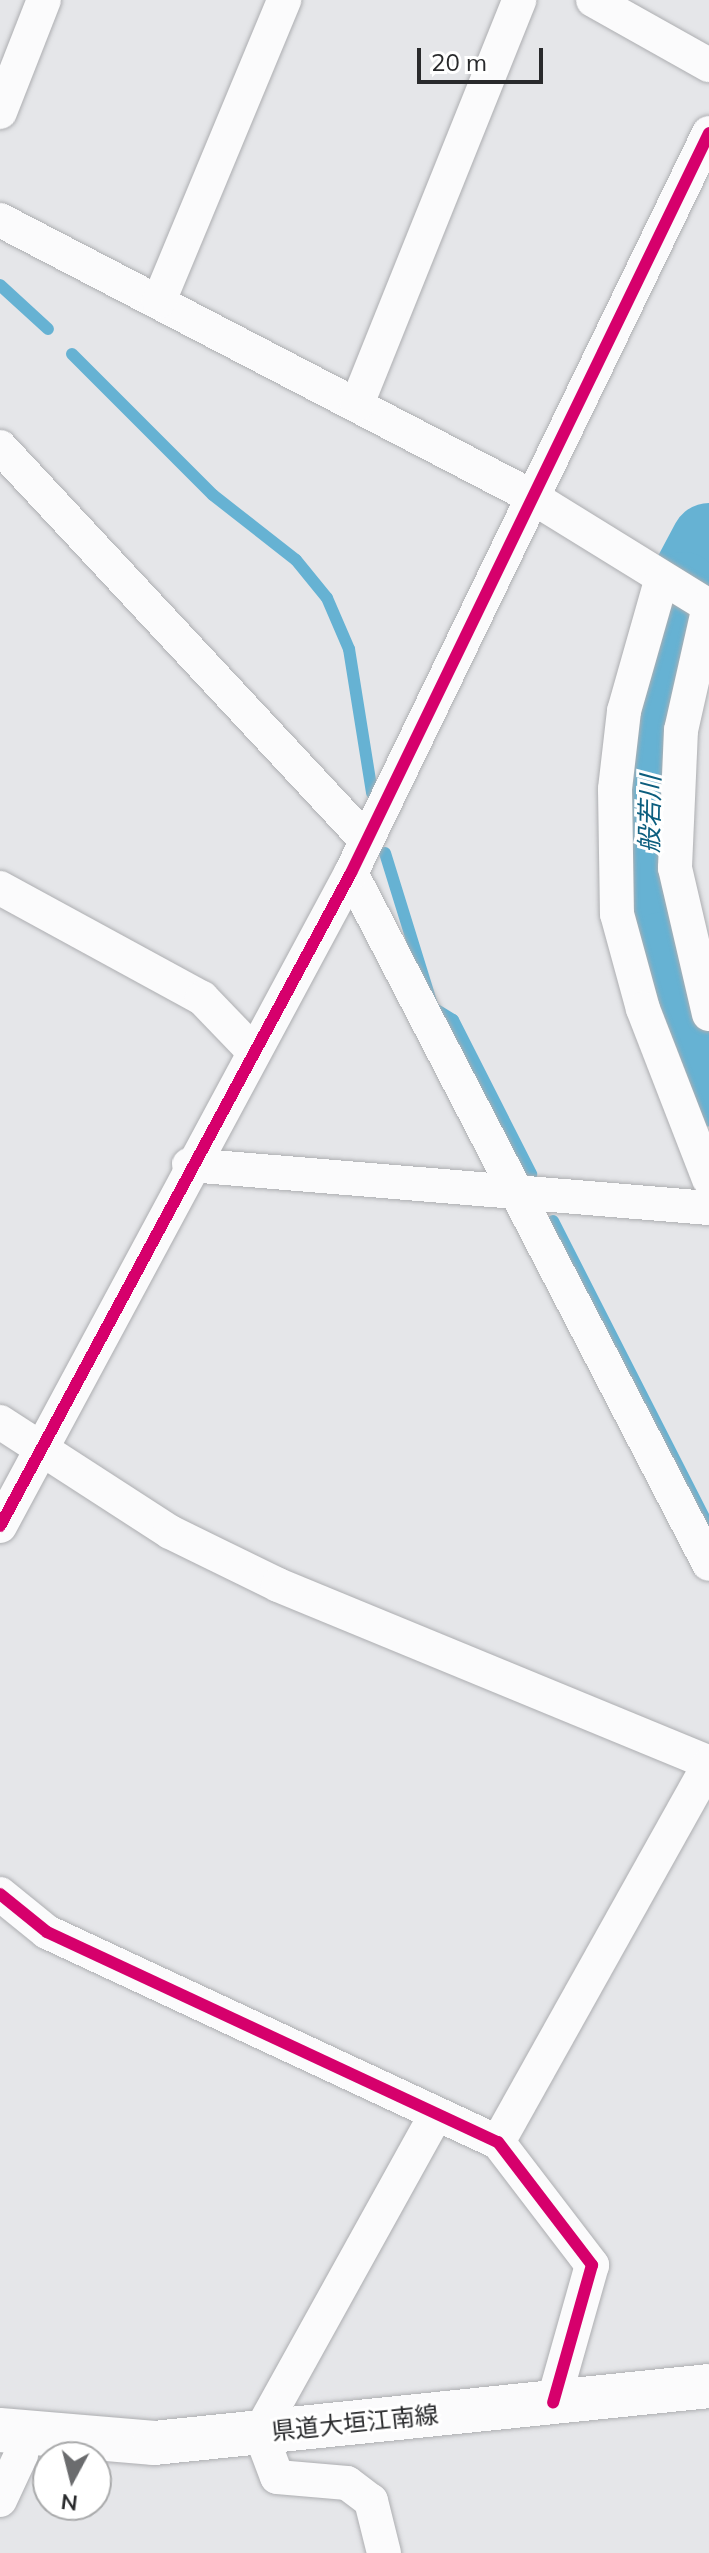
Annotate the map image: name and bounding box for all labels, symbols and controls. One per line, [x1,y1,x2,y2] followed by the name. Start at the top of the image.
[421,32,547,82] scale bar
[431,47,487,77] text: 20 m
[634,775,666,853] water label: 般若川
[270,2400,440,2446] street label: 県道大垣江南線
[32,2441,112,2521] north arrow
[59,2488,79,2518] text: N

